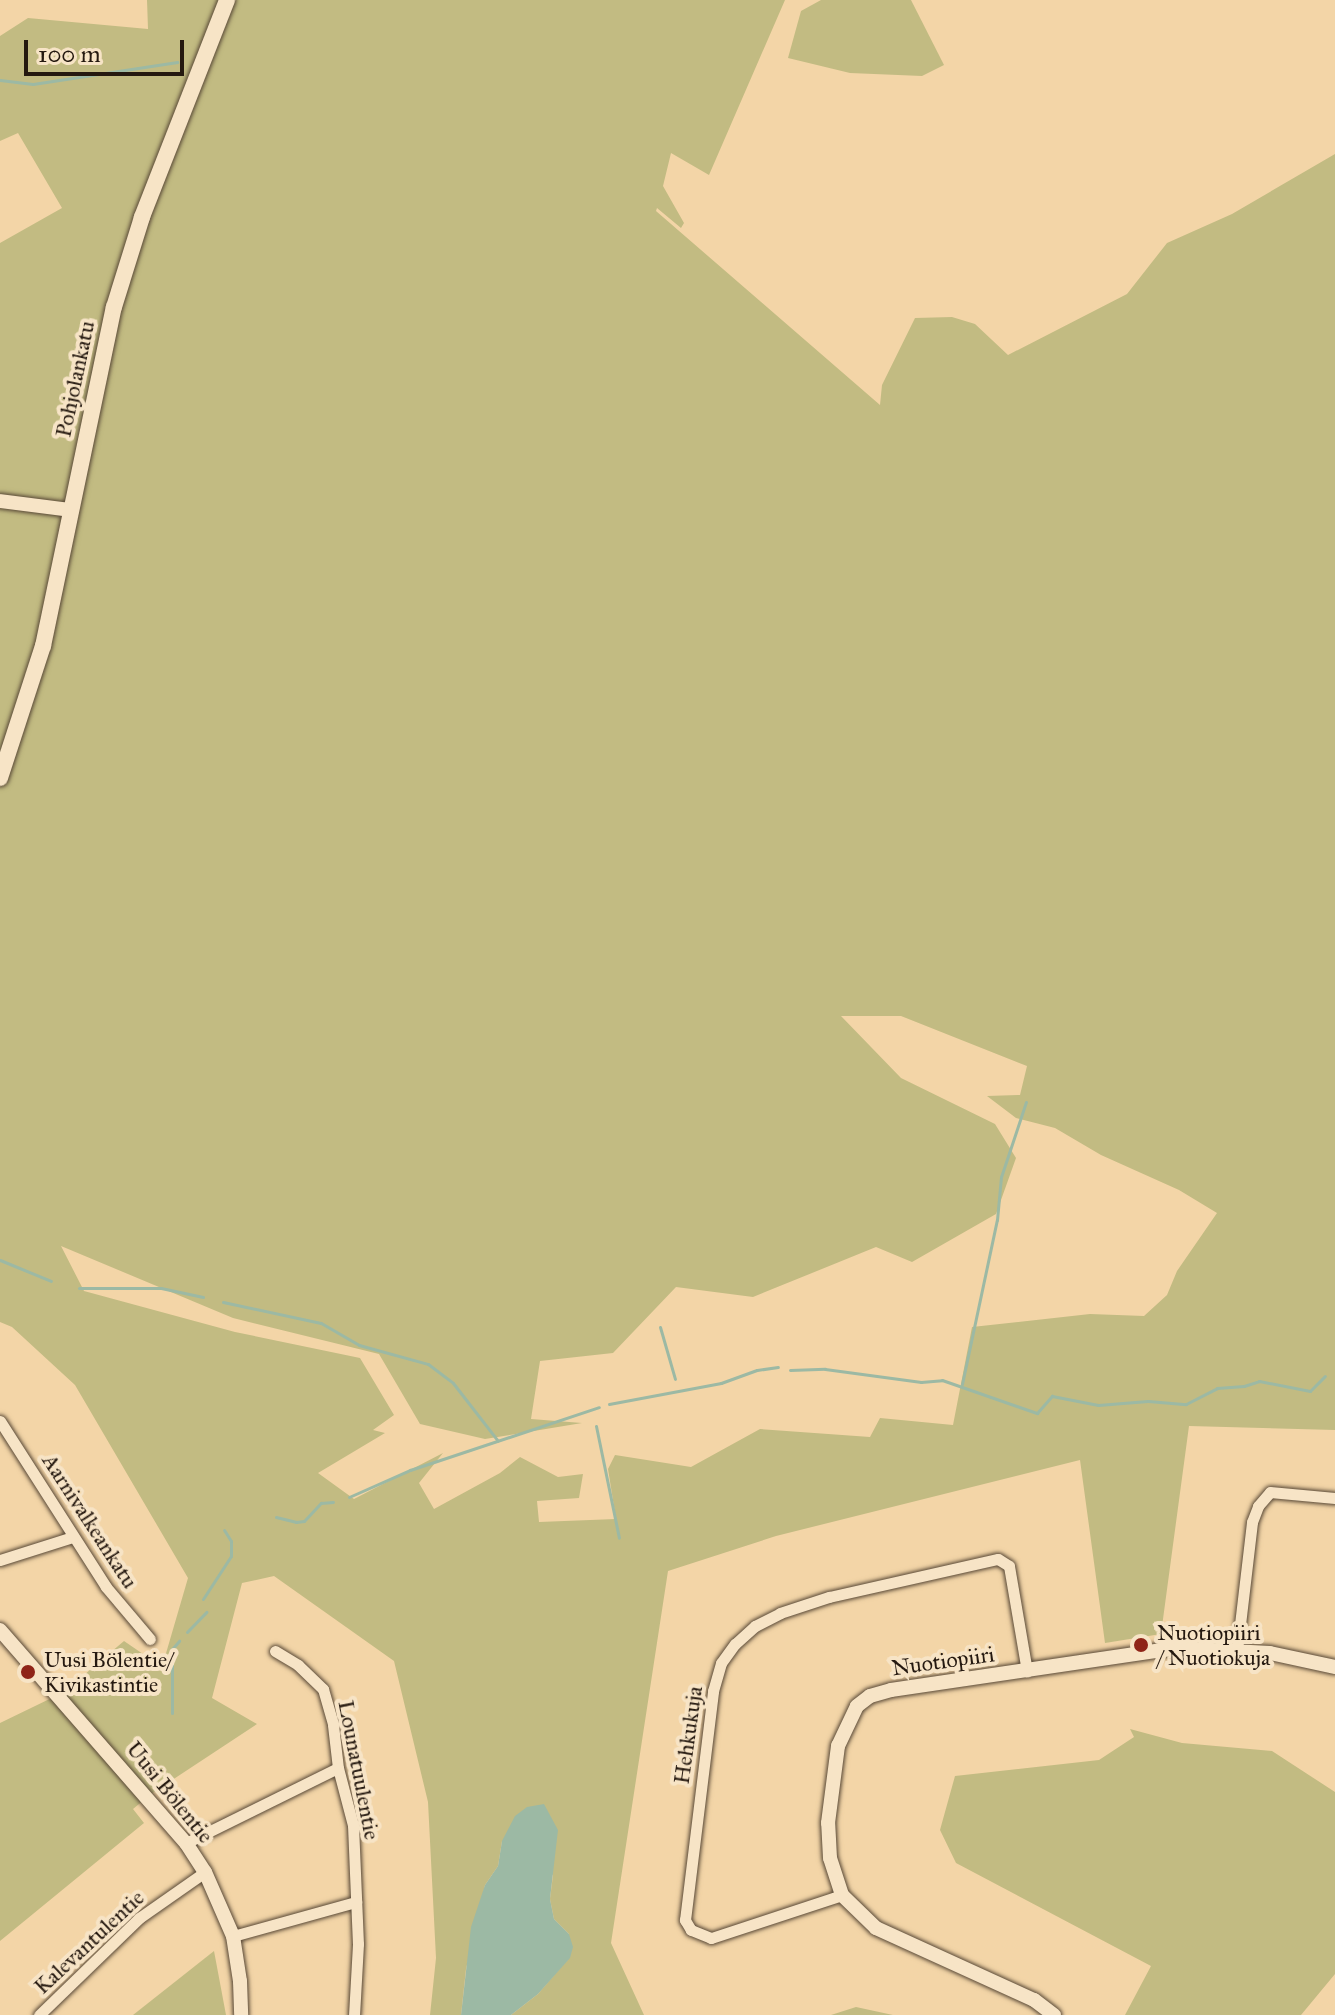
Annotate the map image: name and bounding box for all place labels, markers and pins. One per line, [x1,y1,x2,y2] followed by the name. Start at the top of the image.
[1157,1619,1270,1670] place label: Nuotiopiiri / Nuotiokuja
[1132,1636,1150,1654] marker: Nuotiopiiri / Nuotiokuja
[44,1646,173,1698] place label: Uusi Bölentie/ Kivikastintie
[19,1663,37,1681] marker: Uusi Bölentie/ Kivikastintie

